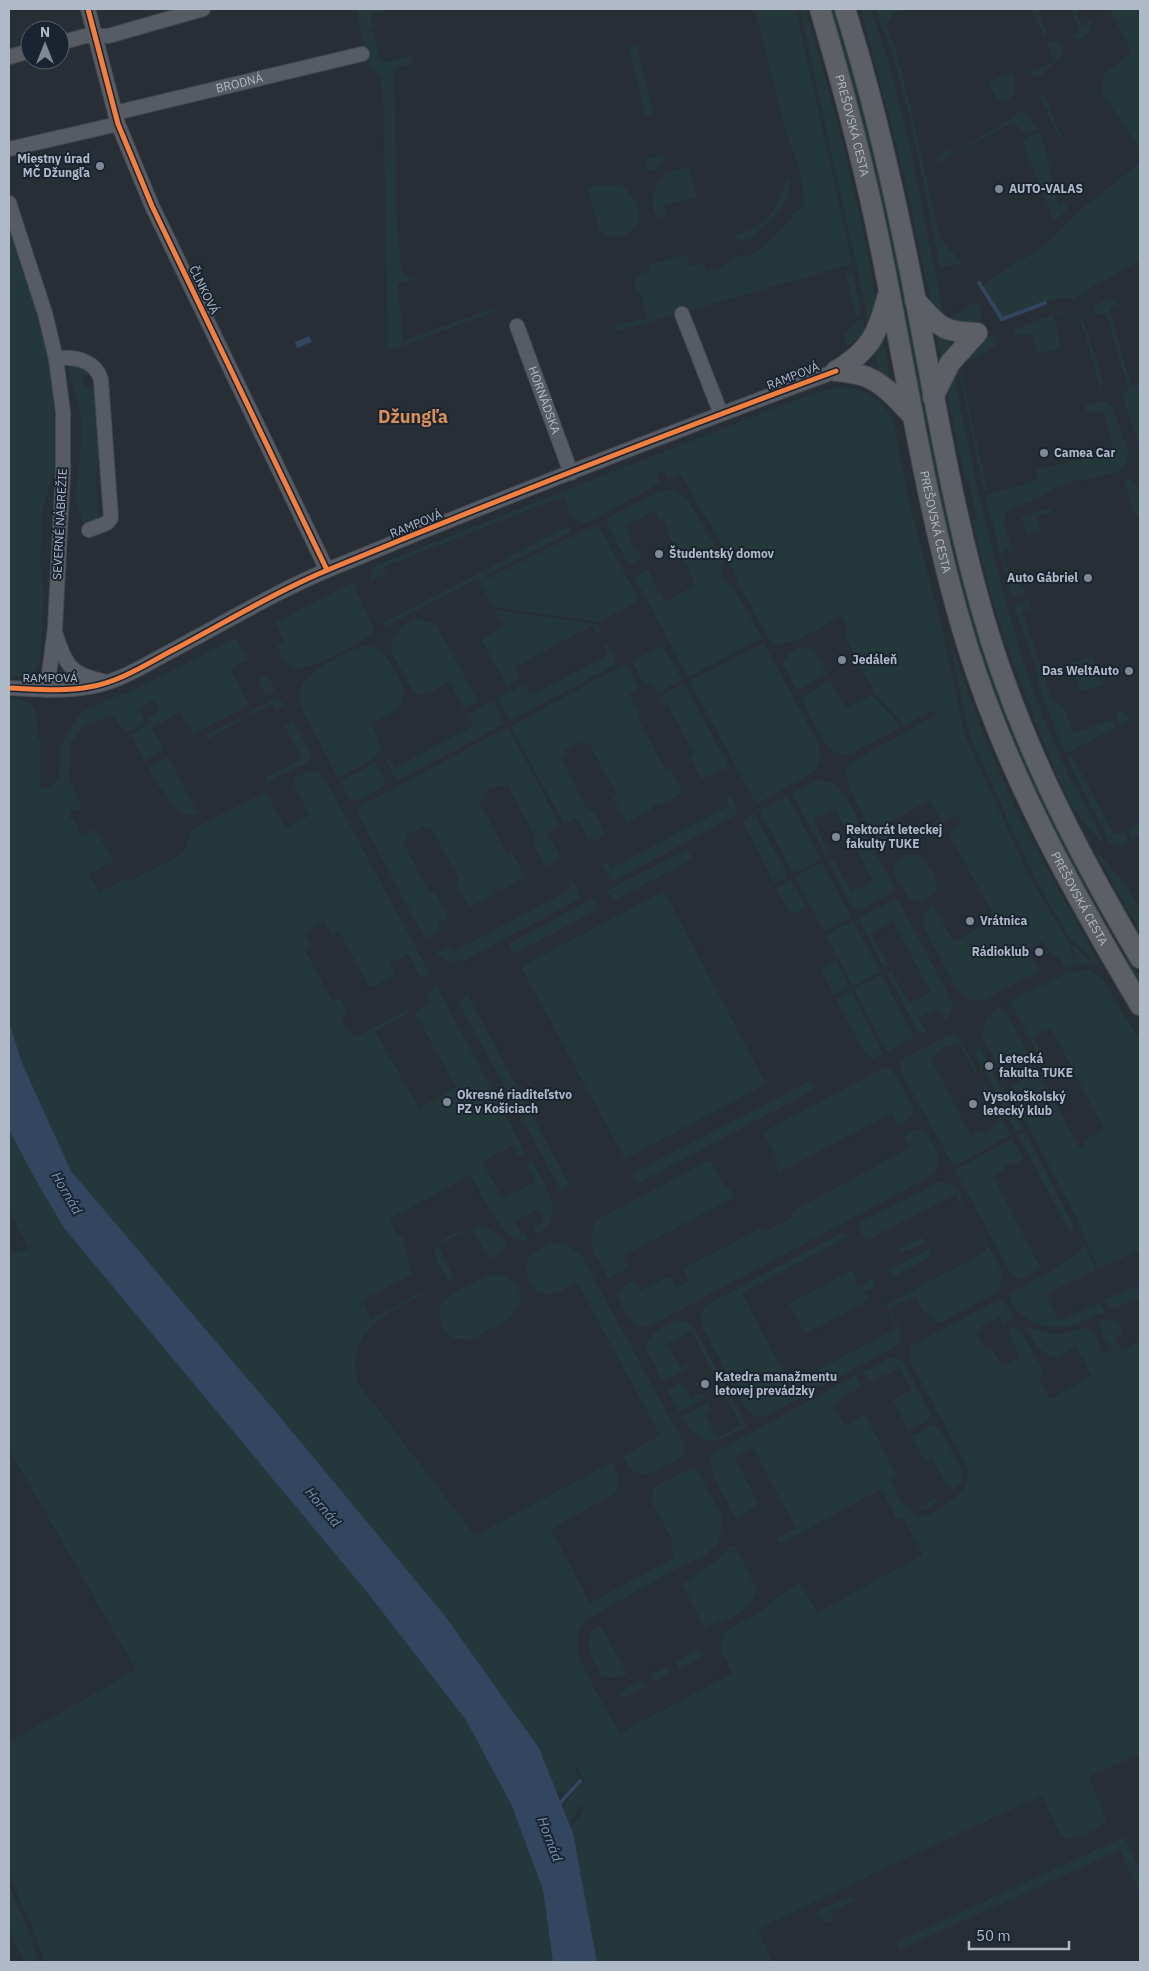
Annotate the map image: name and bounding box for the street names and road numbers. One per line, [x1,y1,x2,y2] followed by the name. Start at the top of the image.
[214,70,265,96] street label: BRODNÁ
[832,73,873,178] street label: PREŠOVSKÁ CESTA
[186,263,223,317] street label: ČLNKOVÁ
[764,359,822,392] street label: RAMPOVÁ
[525,364,564,436] street label: HORNÁDSKA
[49,468,70,580] street label: SEVERNÉ NÁBREŽIE
[917,469,955,575] street label: PREŠOVSKÁ CESTA
[387,506,445,541] street label: RAMPOVÁ
[22,670,78,685] street label: RAMPOVÁ
[1048,849,1112,948] street label: PREŠOVSKÁ CESTA

